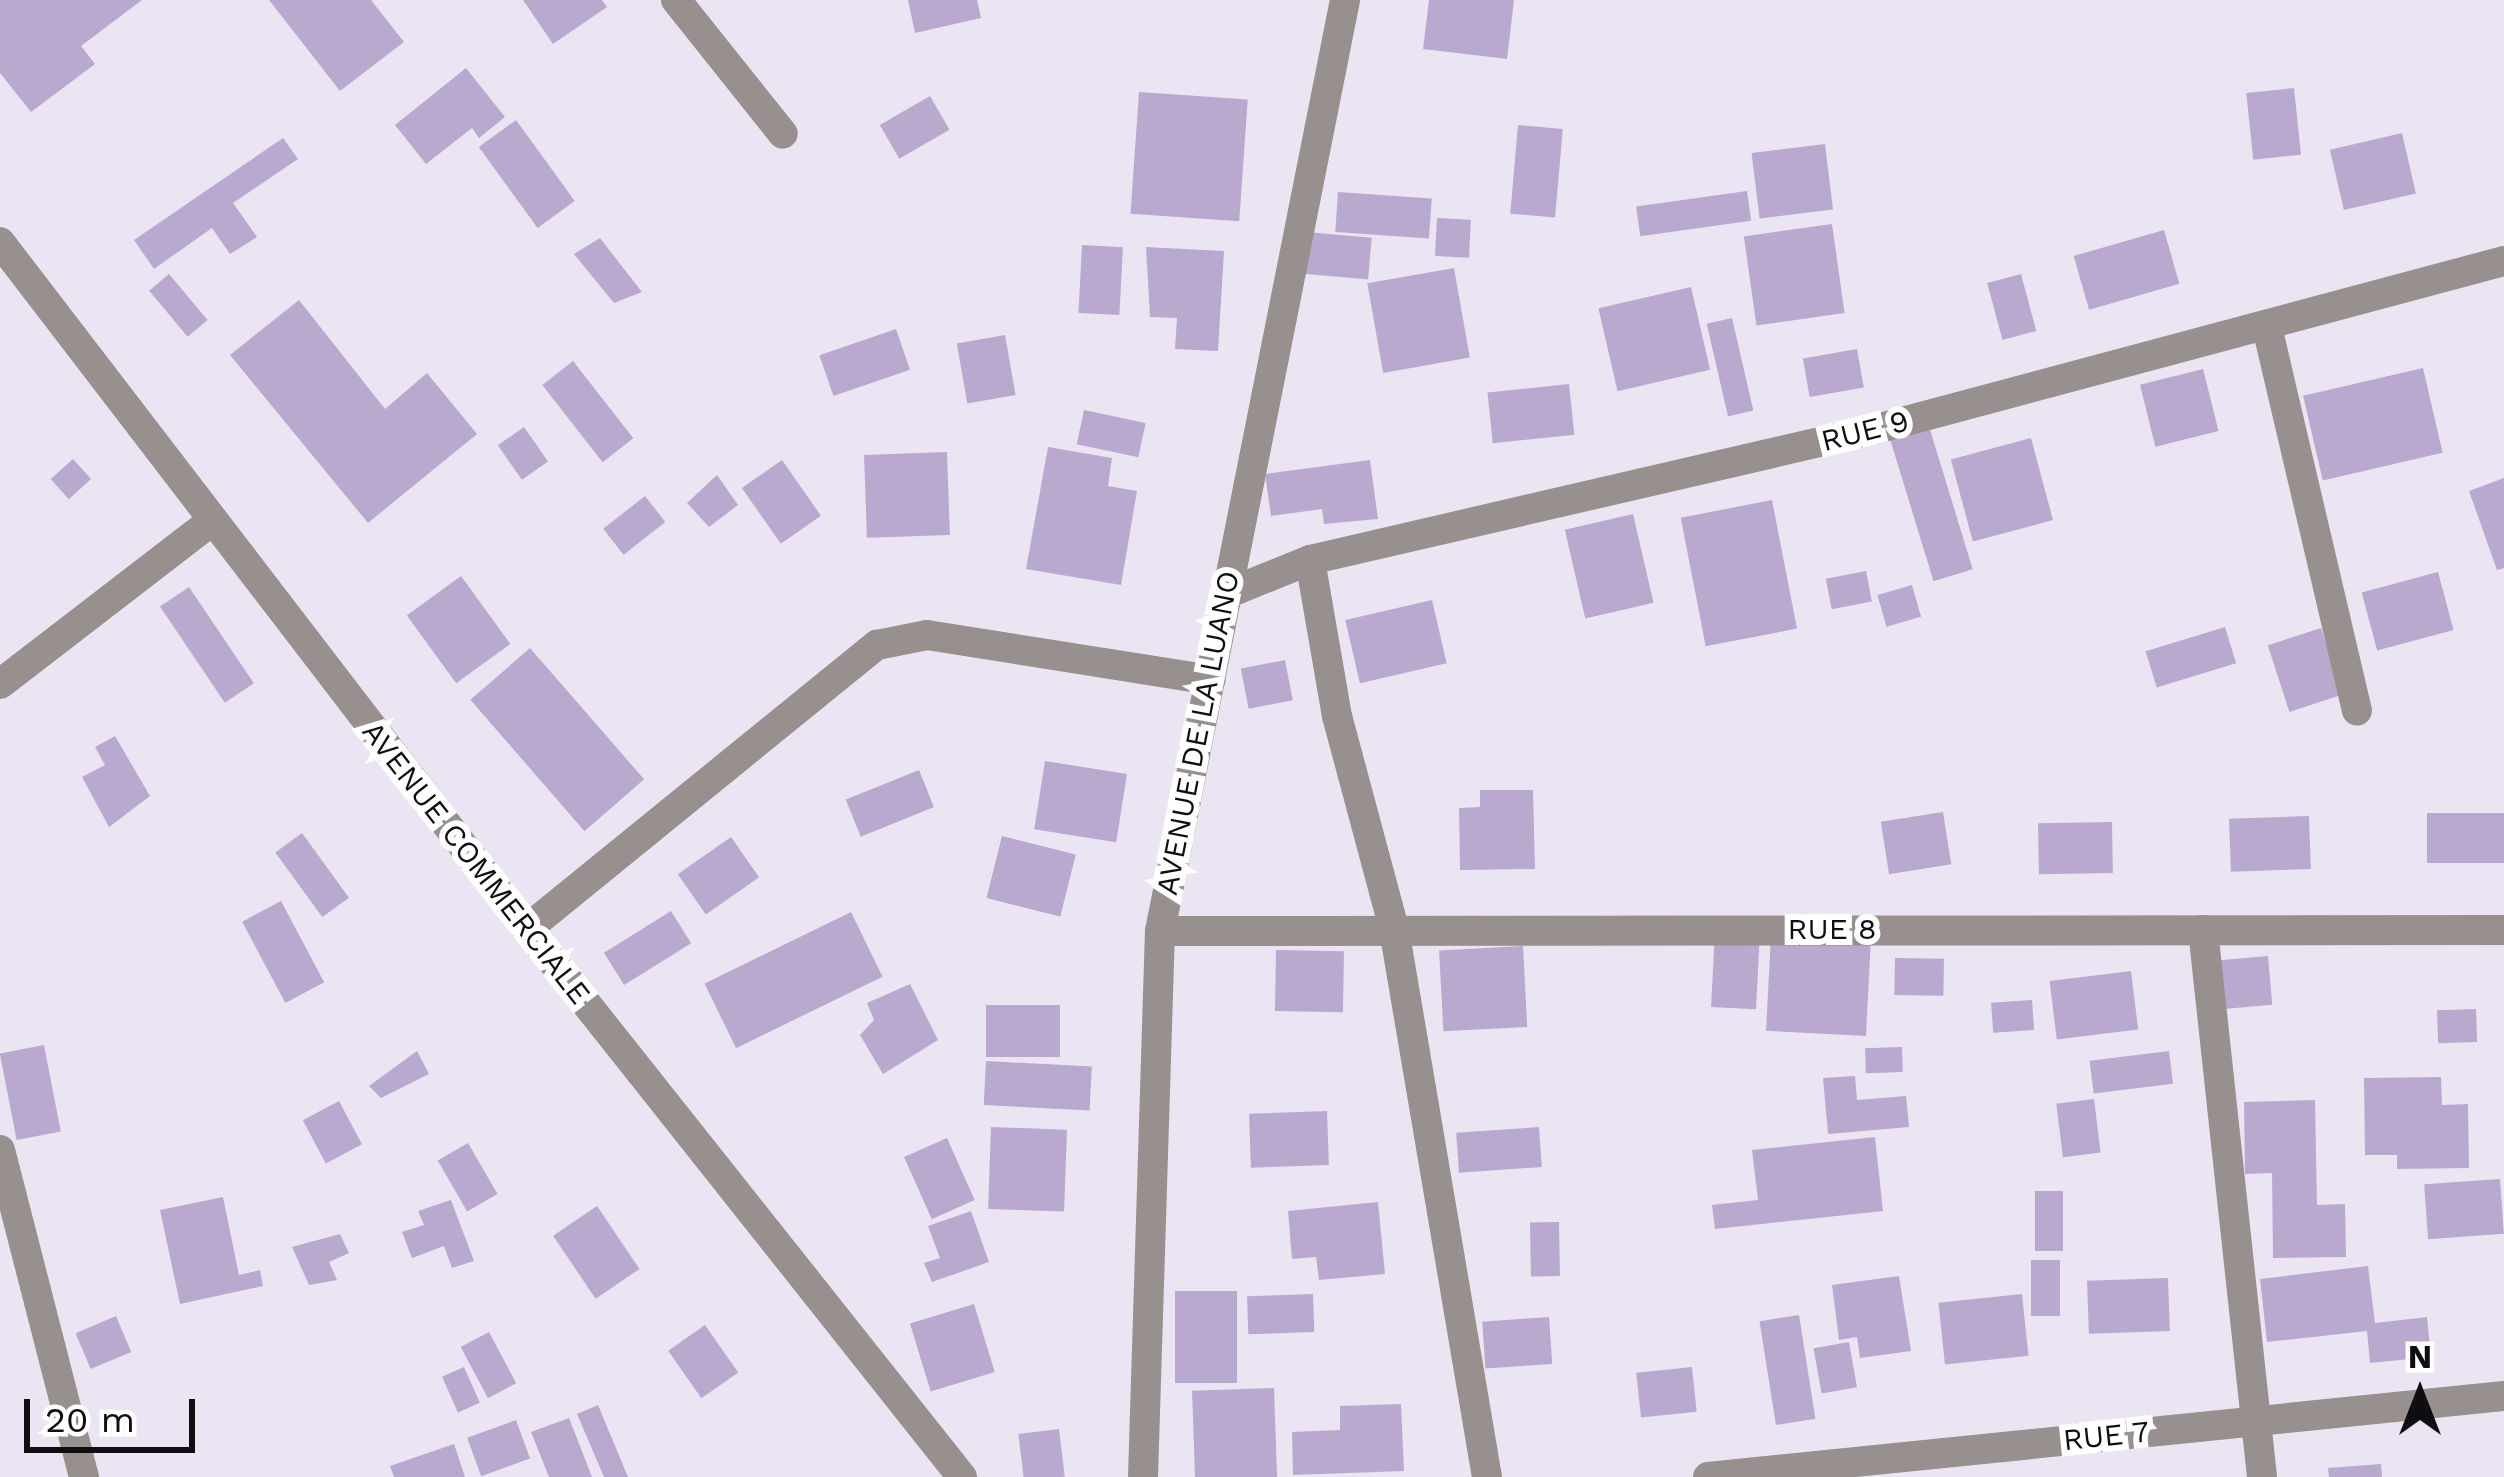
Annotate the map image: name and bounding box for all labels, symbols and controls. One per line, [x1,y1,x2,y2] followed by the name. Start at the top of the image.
[1817,403,1913,459] street label: RUE 9
[1149,567,1247,899] street label: AVENUE DE LA LUANO
[354,715,598,1011] street label: AVENUE COMMERCIALE
[1787,911,1877,947] street label: RUE 8
[2360,1333,2480,1453] north arrow
[2408,1337,2432,1376] text: N
[30,1375,201,1449] scale bar
[45,1399,135,1441] text: 20 m
[2061,1414,2151,1458] street label: RUE 7

